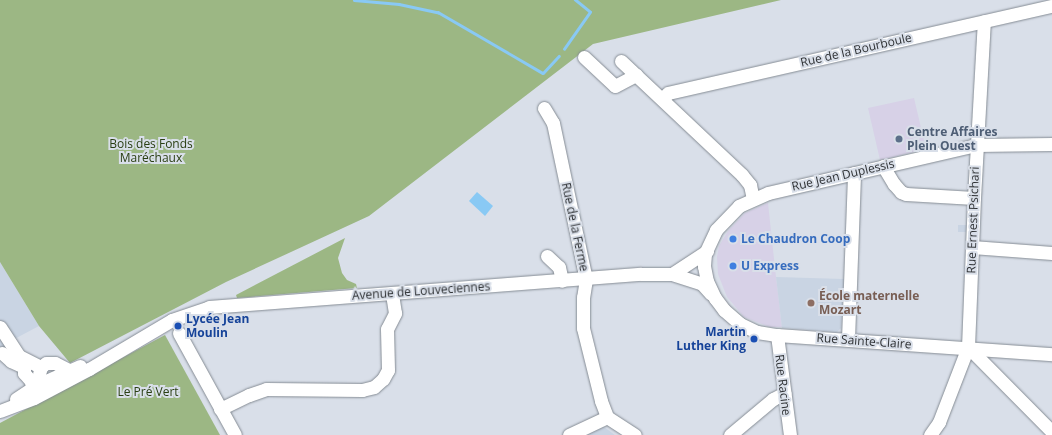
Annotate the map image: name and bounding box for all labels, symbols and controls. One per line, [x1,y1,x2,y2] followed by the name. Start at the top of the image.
[799,30,913,70] street label: Rue de la Bourboule
[907,125,997,153] place label: Centre Affaires Plein Ouest
[894,134,904,144] marker: Centre Affaires Plein Ouest
[109,137,193,165] park label: Bois des Fonds Maréchaux
[790,156,896,194] street label: Rue Jean Duplessis
[964,166,982,274] street label: Rue Ernest Psichari
[559,181,591,273] street label: Rue de la Ferme
[741,232,850,246] place label: Le Chaudron Coop
[728,234,738,244] marker: Le Chaudron Coop
[741,259,799,273] place label: U Express
[728,261,738,271] marker: U Express
[351,279,491,303] street label: Avenue de Louveciennes
[819,289,919,317] place label: École maternelle Mozart
[806,298,816,308] marker: École maternelle Mozart
[186,312,249,340] place label: Lycée Jean Moulin
[173,321,183,331] marker: Lycée Jean Moulin
[676,325,746,353] place label: Martin Luther King
[816,331,912,351] street label: Rue Sainte-Claire
[749,334,759,344] marker: Martin Luther King
[772,354,794,416] street label: Rue Racine
[117,385,179,399] park label: Le Pré Vert

